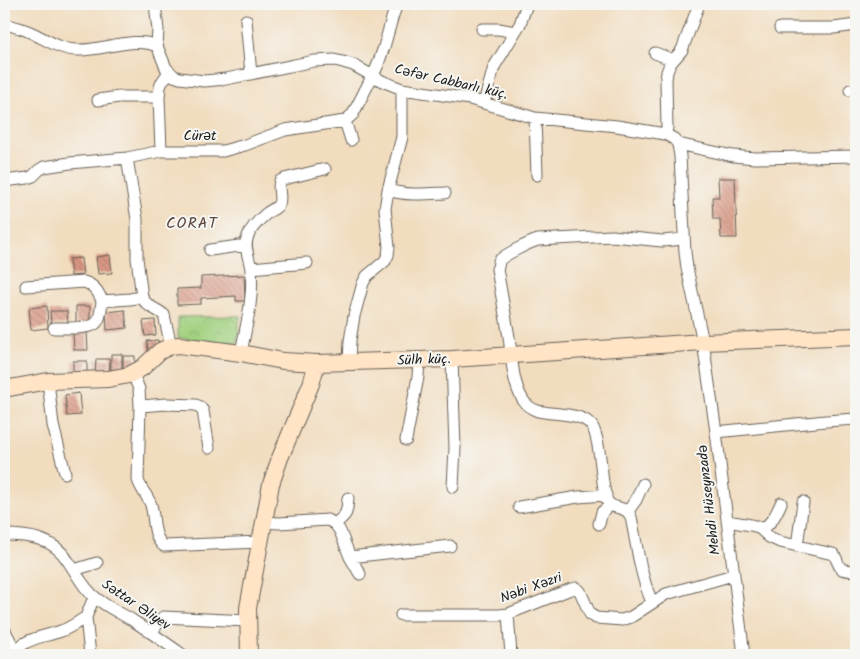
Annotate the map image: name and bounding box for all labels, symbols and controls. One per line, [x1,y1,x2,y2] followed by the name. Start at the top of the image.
[392,58,510,106] street label: Cəfər Cabbarlı küç.
[184,125,217,147] street label: Cürət
[166,211,218,236] district label: CORAT
[397,348,451,372] street label: Sülh küç.
[691,444,727,556] street label: Mehdi Hüseynzadə
[497,566,566,609] street label: Nəbi Xəzri
[97,574,175,636] street label: Səttar Əliyev

